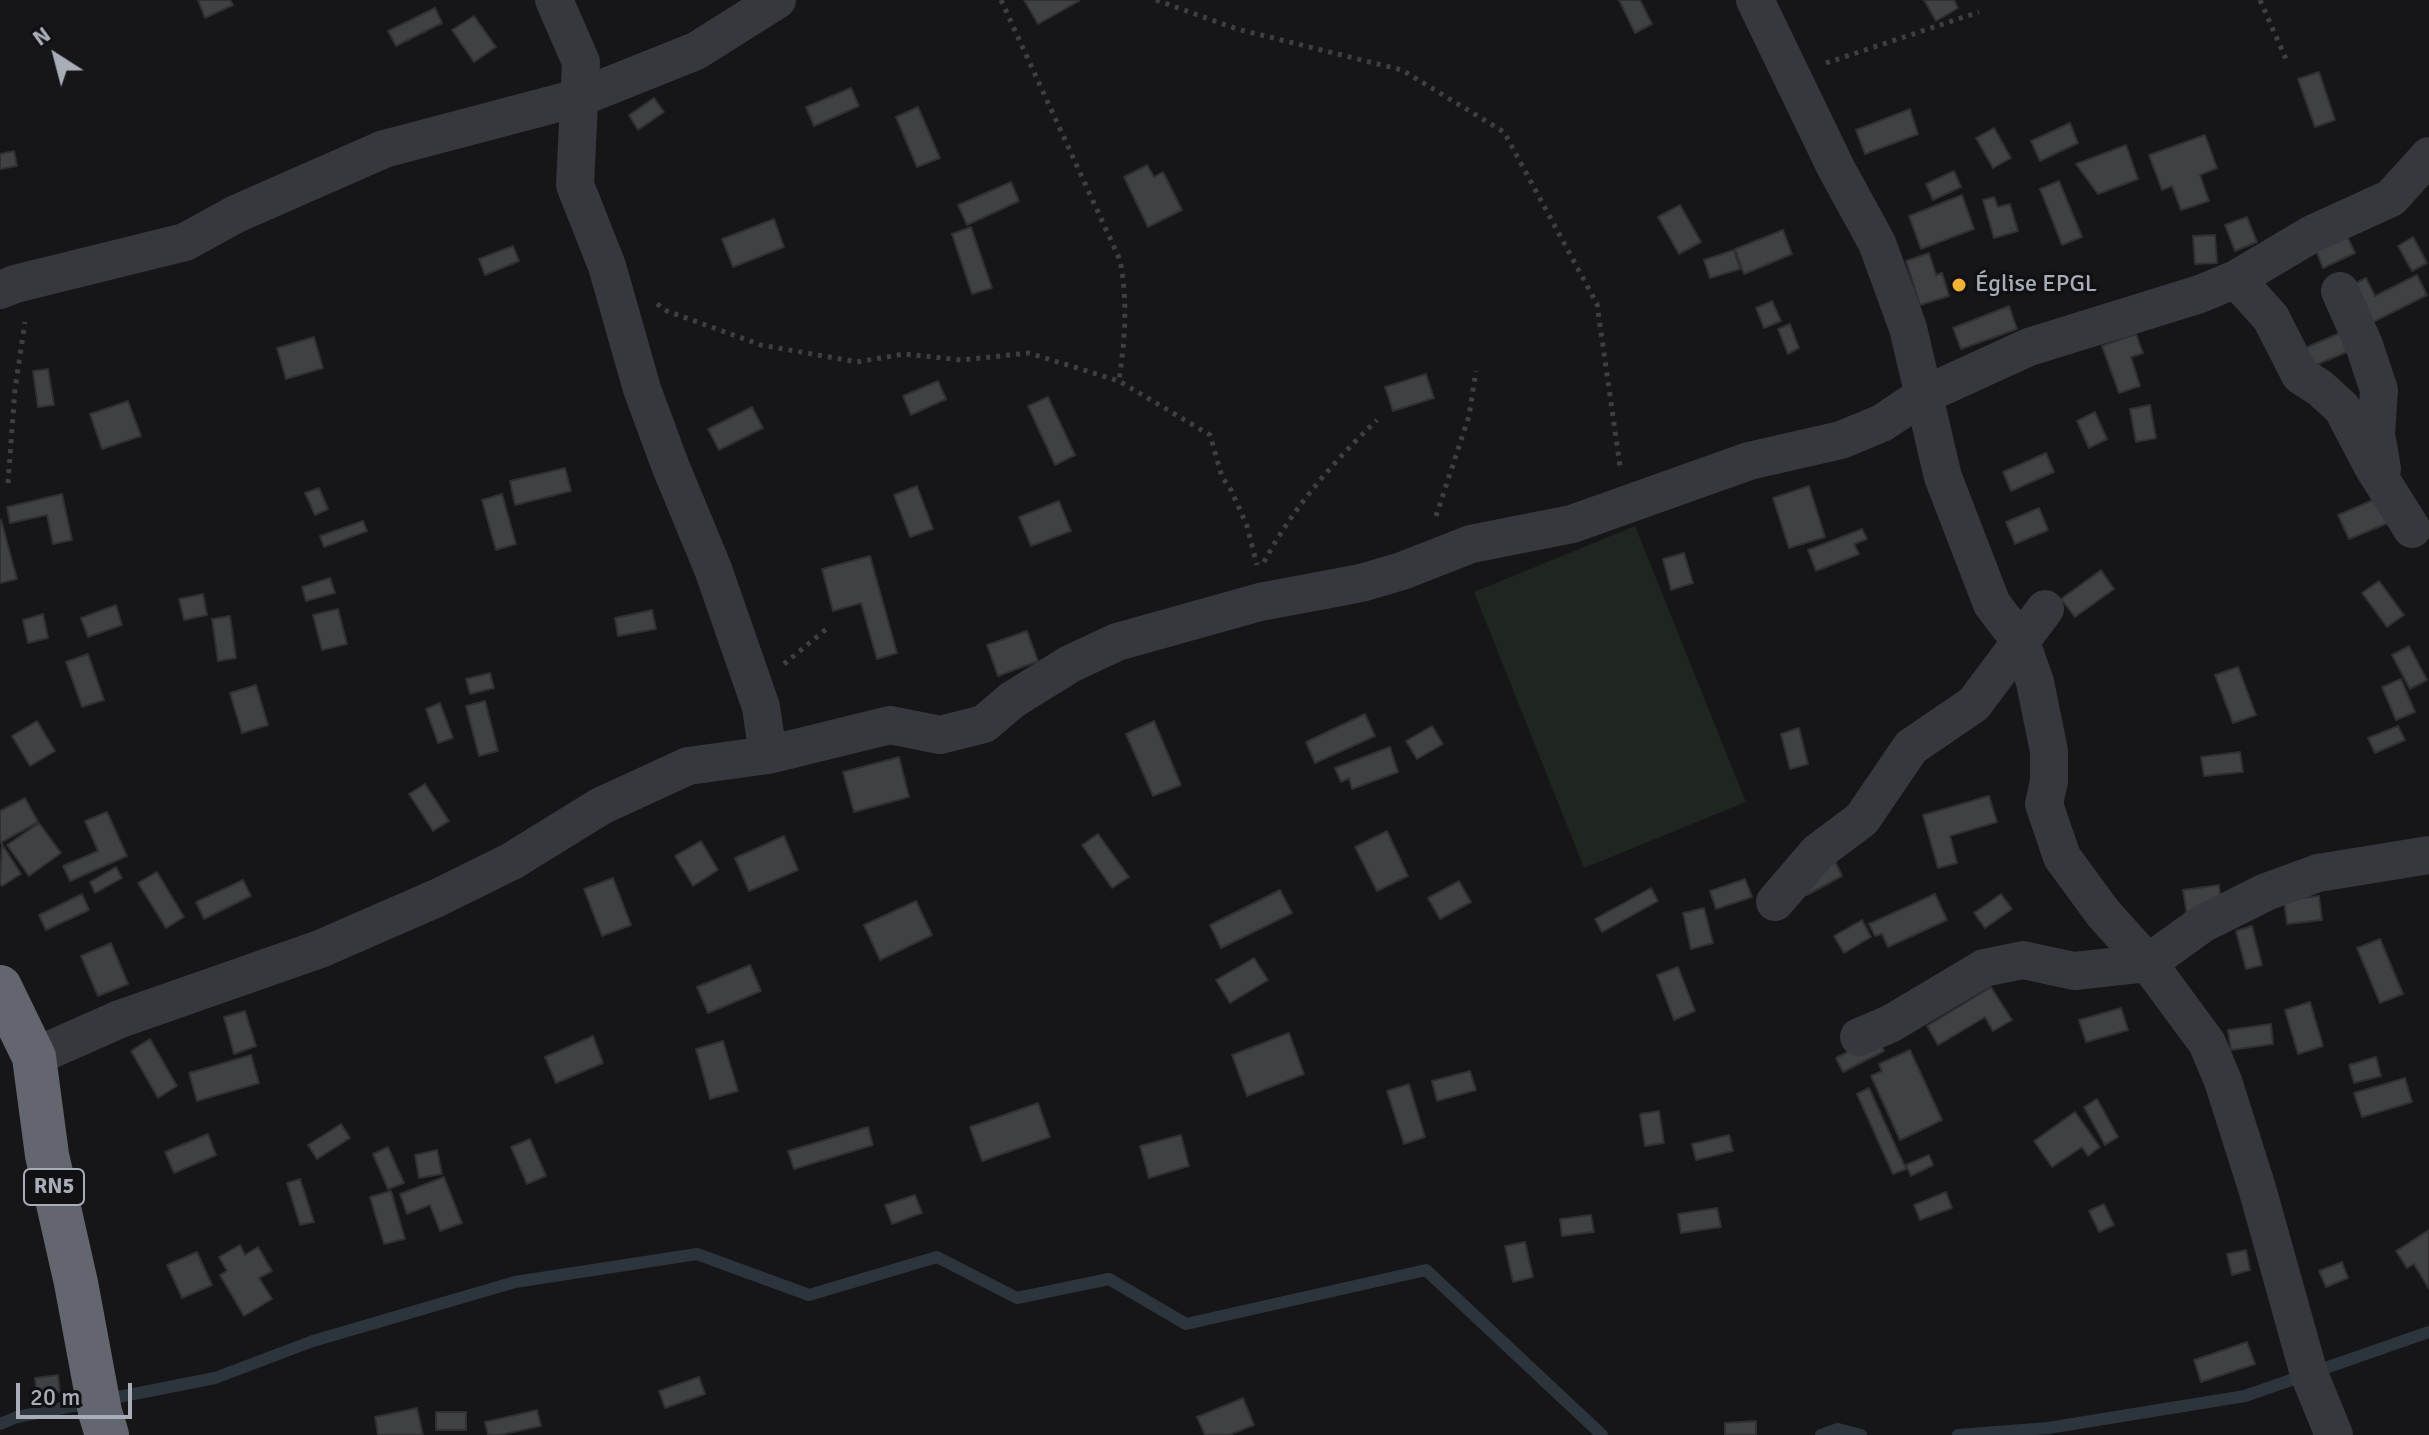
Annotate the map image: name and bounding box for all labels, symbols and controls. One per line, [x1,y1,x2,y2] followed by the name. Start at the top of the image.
[16,16,96,96] north arrow
[27,21,56,52] text: N
[1975,271,2097,299] place label: Église EPGL
[1950,276,1968,294] marker: Église EPGL
[24,1169,84,1205] road number: RN5
[20,1367,136,1417] scale bar
[30,1382,80,1412] text: 20 m

